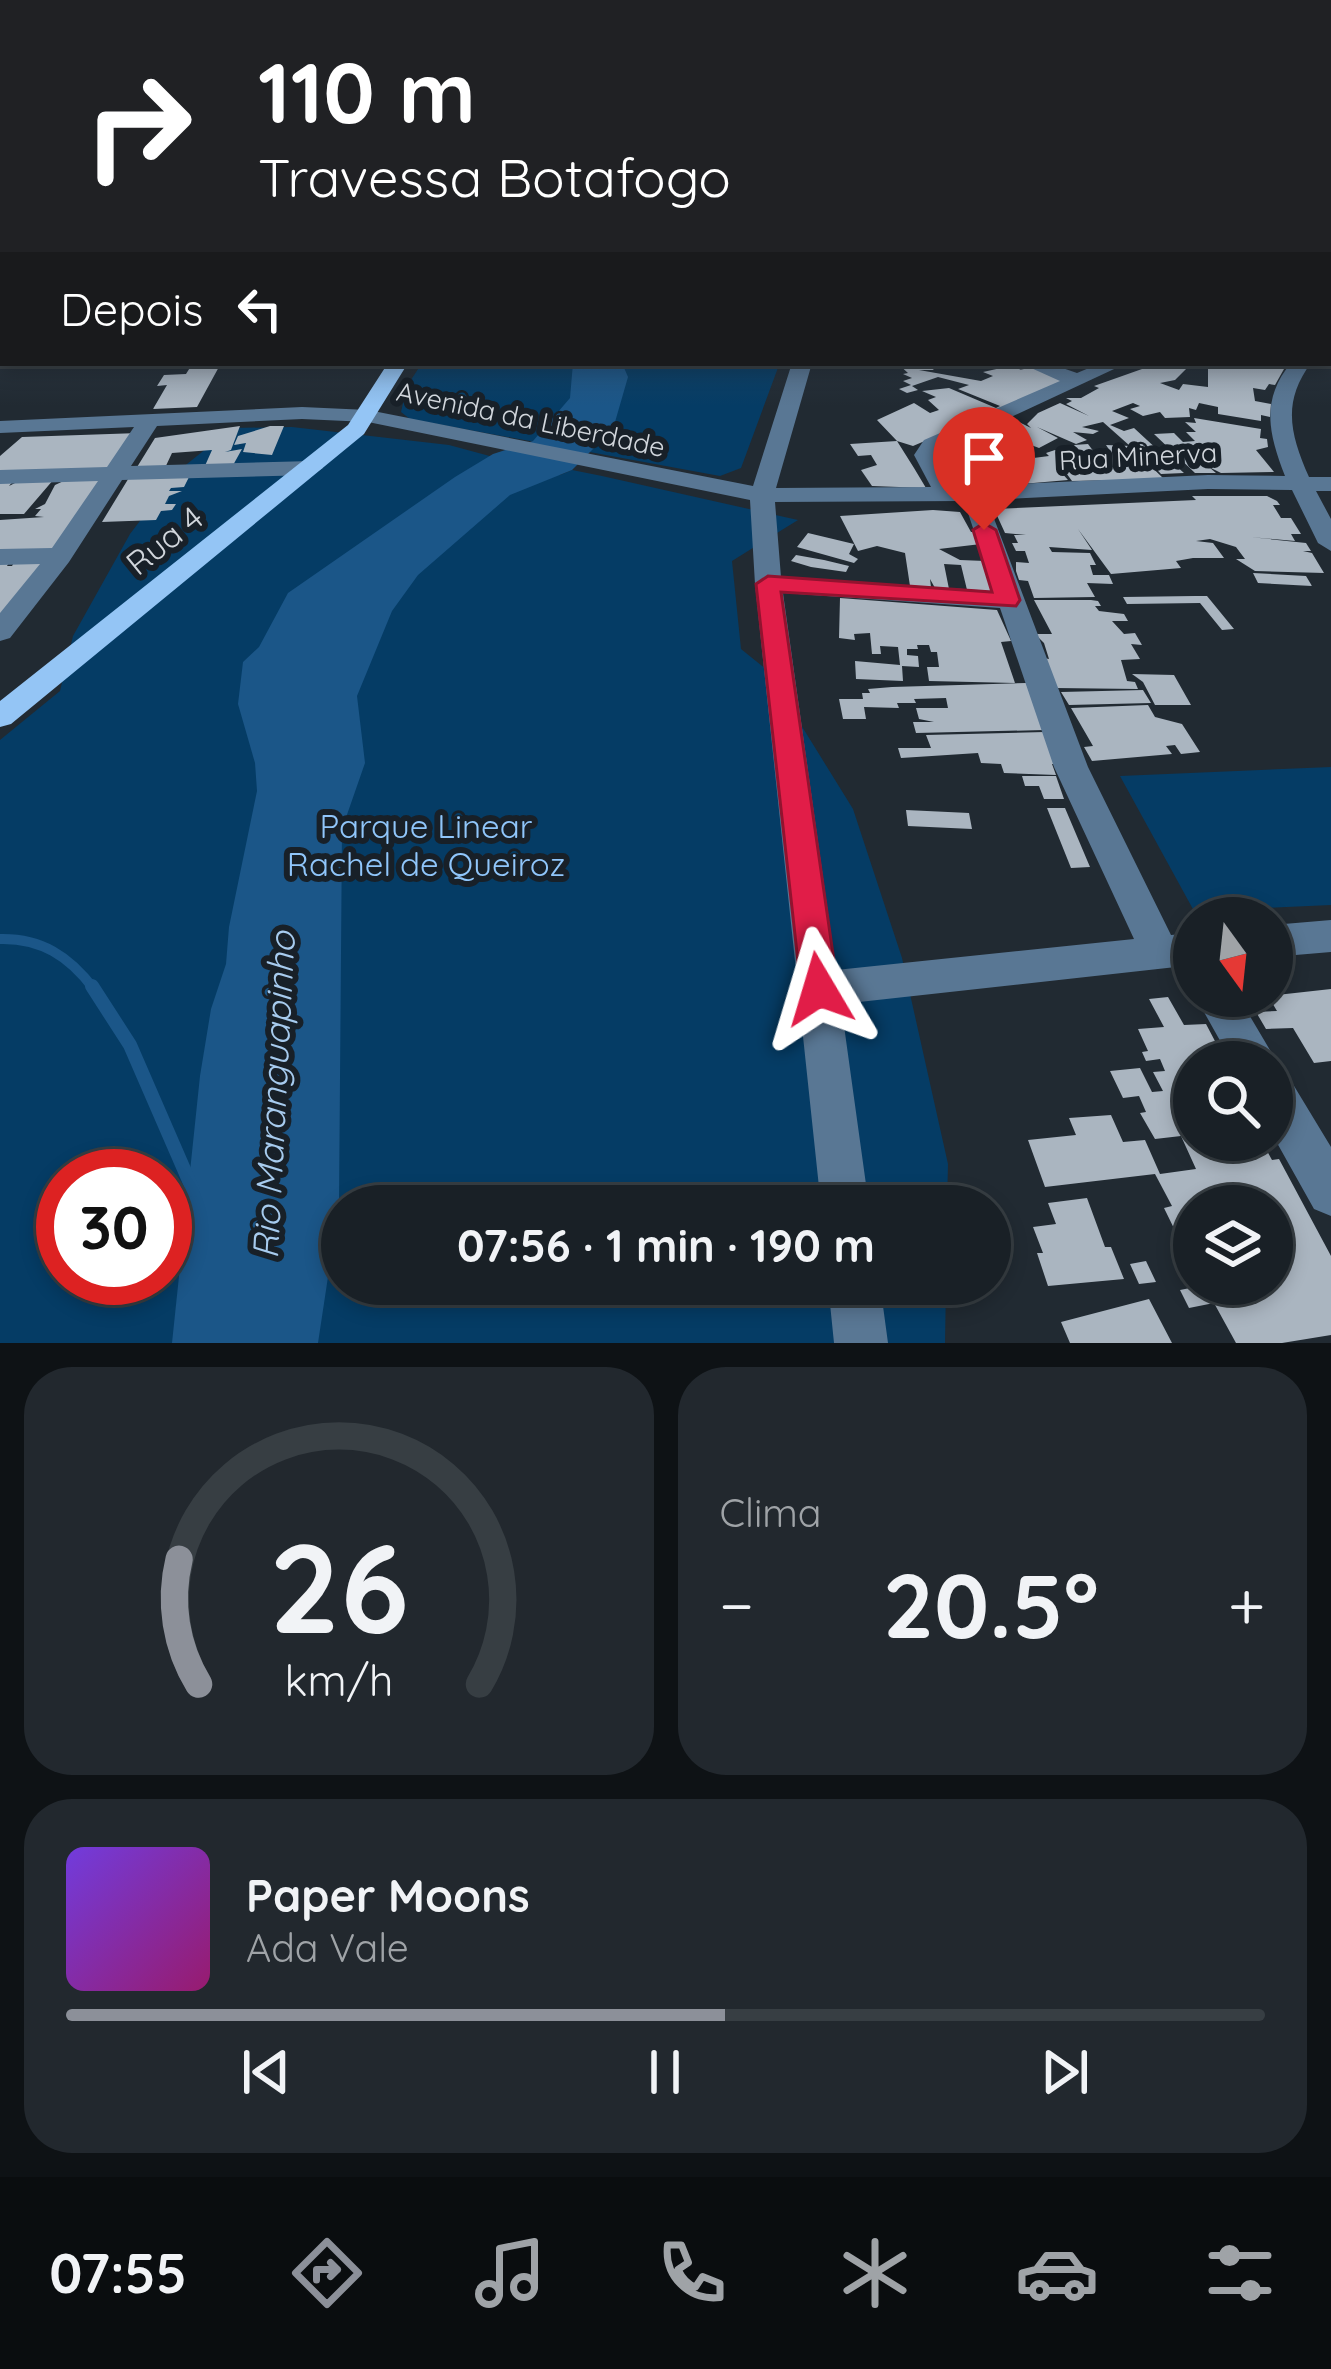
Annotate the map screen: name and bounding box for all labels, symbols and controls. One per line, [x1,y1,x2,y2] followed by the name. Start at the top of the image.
[258,39,476,144] text: 110 m
[60,48,216,204] icon: right
[258,143,731,211] text: Travessa Botafogo
[227,276,293,342] icon: left
[60,281,203,337] text: Depois
[394,374,668,464] street label: Avenida da Liberdade
[933,407,1035,530] pin
[951,425,1017,491] icon: arrive
[1058,435,1218,477] street label: Rua Minerva
[117,497,211,583] street label: Rua 4
[287,805,565,884] park label: Parque Linear Rachel de Queiroz
[1173,897,1293,1017] north arrow
[1173,897,1293,1305] map controls
[756,926,882,1052] position arrow
[242,929,304,1260] water label: Rio Maranguapinho
[1173,1041,1293,1161] button: search
[36,1149,192,1305] speed limit sign: 30
[1173,1185,1293,1305] button: layers
[457,1217,875,1273] text: 07:56 · 1 min · 190 m
[720,1488,822,1537] text: Clima
[269,1508,409,1664] text: 26
[883,1548,1099,1661] text: 20.5°
[720,1563,754,1646] text: −
[1228,1563,1265,1646] text: +
[284,1653,393,1707] text: km/h
[246,1867,530,1923] text: Paper Moons
[246,1923,409,1972] text: Ada Vale
[233,2039,299,2105] icon: previous
[632,2039,698,2105] icon: pause
[1032,2039,1098,2105] icon: next
[285,2231,369,2315] icon: directions
[468,2231,552,2315] icon: music
[650,2231,734,2315] icon: phone
[833,2231,917,2315] icon: climate
[1015,2231,1099,2315] icon: car
[1198,2231,1282,2315] icon: filters
[49,2239,187,2307] text: 07:55

